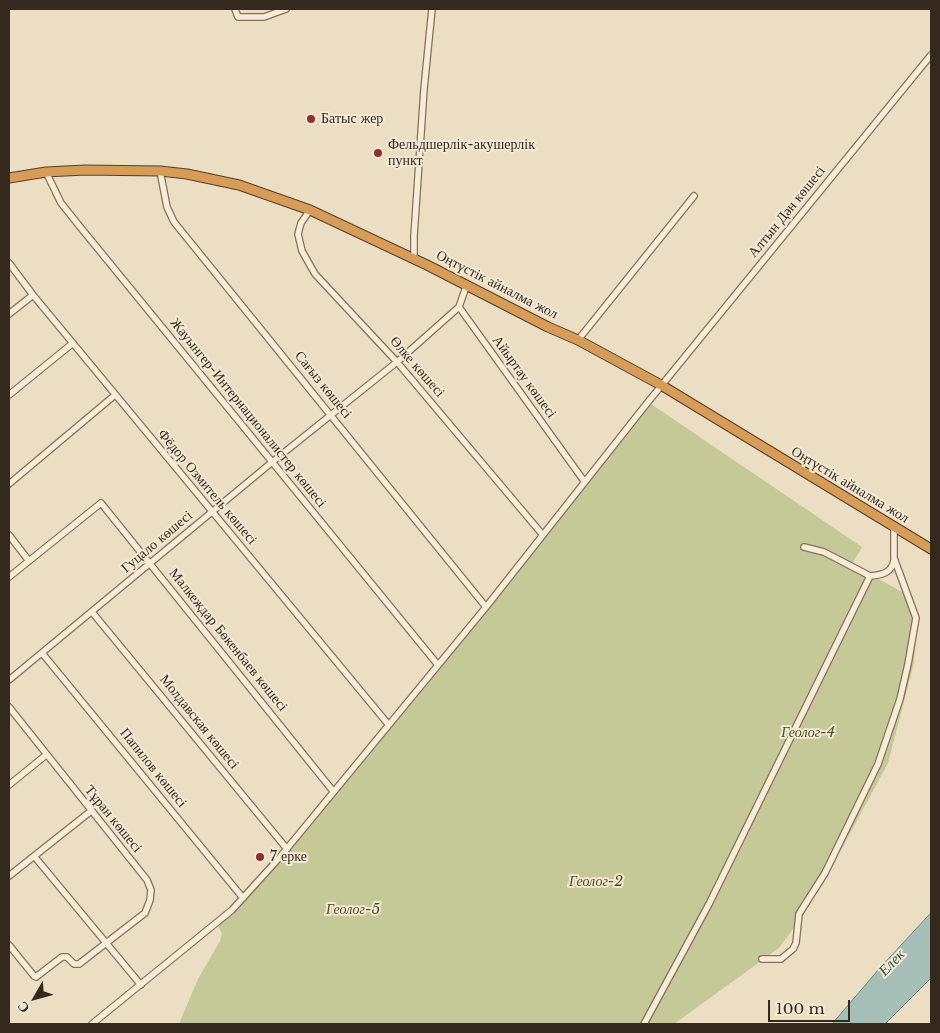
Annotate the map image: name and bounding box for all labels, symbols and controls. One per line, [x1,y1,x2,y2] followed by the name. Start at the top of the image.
[321,111,383,127] place label: Батыс жер
[305,113,317,125] marker: Батыс жер
[388,137,535,170] place label: Фельдшерлік-акушерлік пункт
[372,147,384,159] marker: Фельдшерлік-акушерлік пункт
[745,163,829,261] street label: Алтын Дән көшесі
[433,247,561,323] street label: Оңтүстік айналма жол
[166,315,330,511] street label: Жауынгер-Интернационалистер көшесі
[488,332,560,422] street label: Айыртау көшесі
[386,333,448,401] street label: Өлке көшесі
[291,348,355,422] street label: Сағыз көшесі
[154,426,260,548] street label: Фёдор Озмитель көшесі
[788,443,912,527] street label: Оңтүстік айналма жол
[118,507,196,577] street label: Гуцало көшесі
[165,565,291,715] street label: Малкеждар Бөкенбаев көшесі
[156,671,242,773] street label: Молдавская көшесі
[116,725,190,811] street label: Папилов көшесі
[781,725,835,741] park label: Геолог-4
[81,782,145,856] street label: Тұран көшесі
[270,849,307,865] place label: 7 ерке
[254,851,266,863] marker: 7 ерке
[569,874,623,890] park label: Геолог-2
[326,902,380,918] park label: Геолог-5
[875,946,909,980] water label: Елек
[10,973,60,1023] north arrow
[770,990,852,1022] scale bar
[13,998,33,1017] text: С
[776,999,825,1018] text: 100 m

